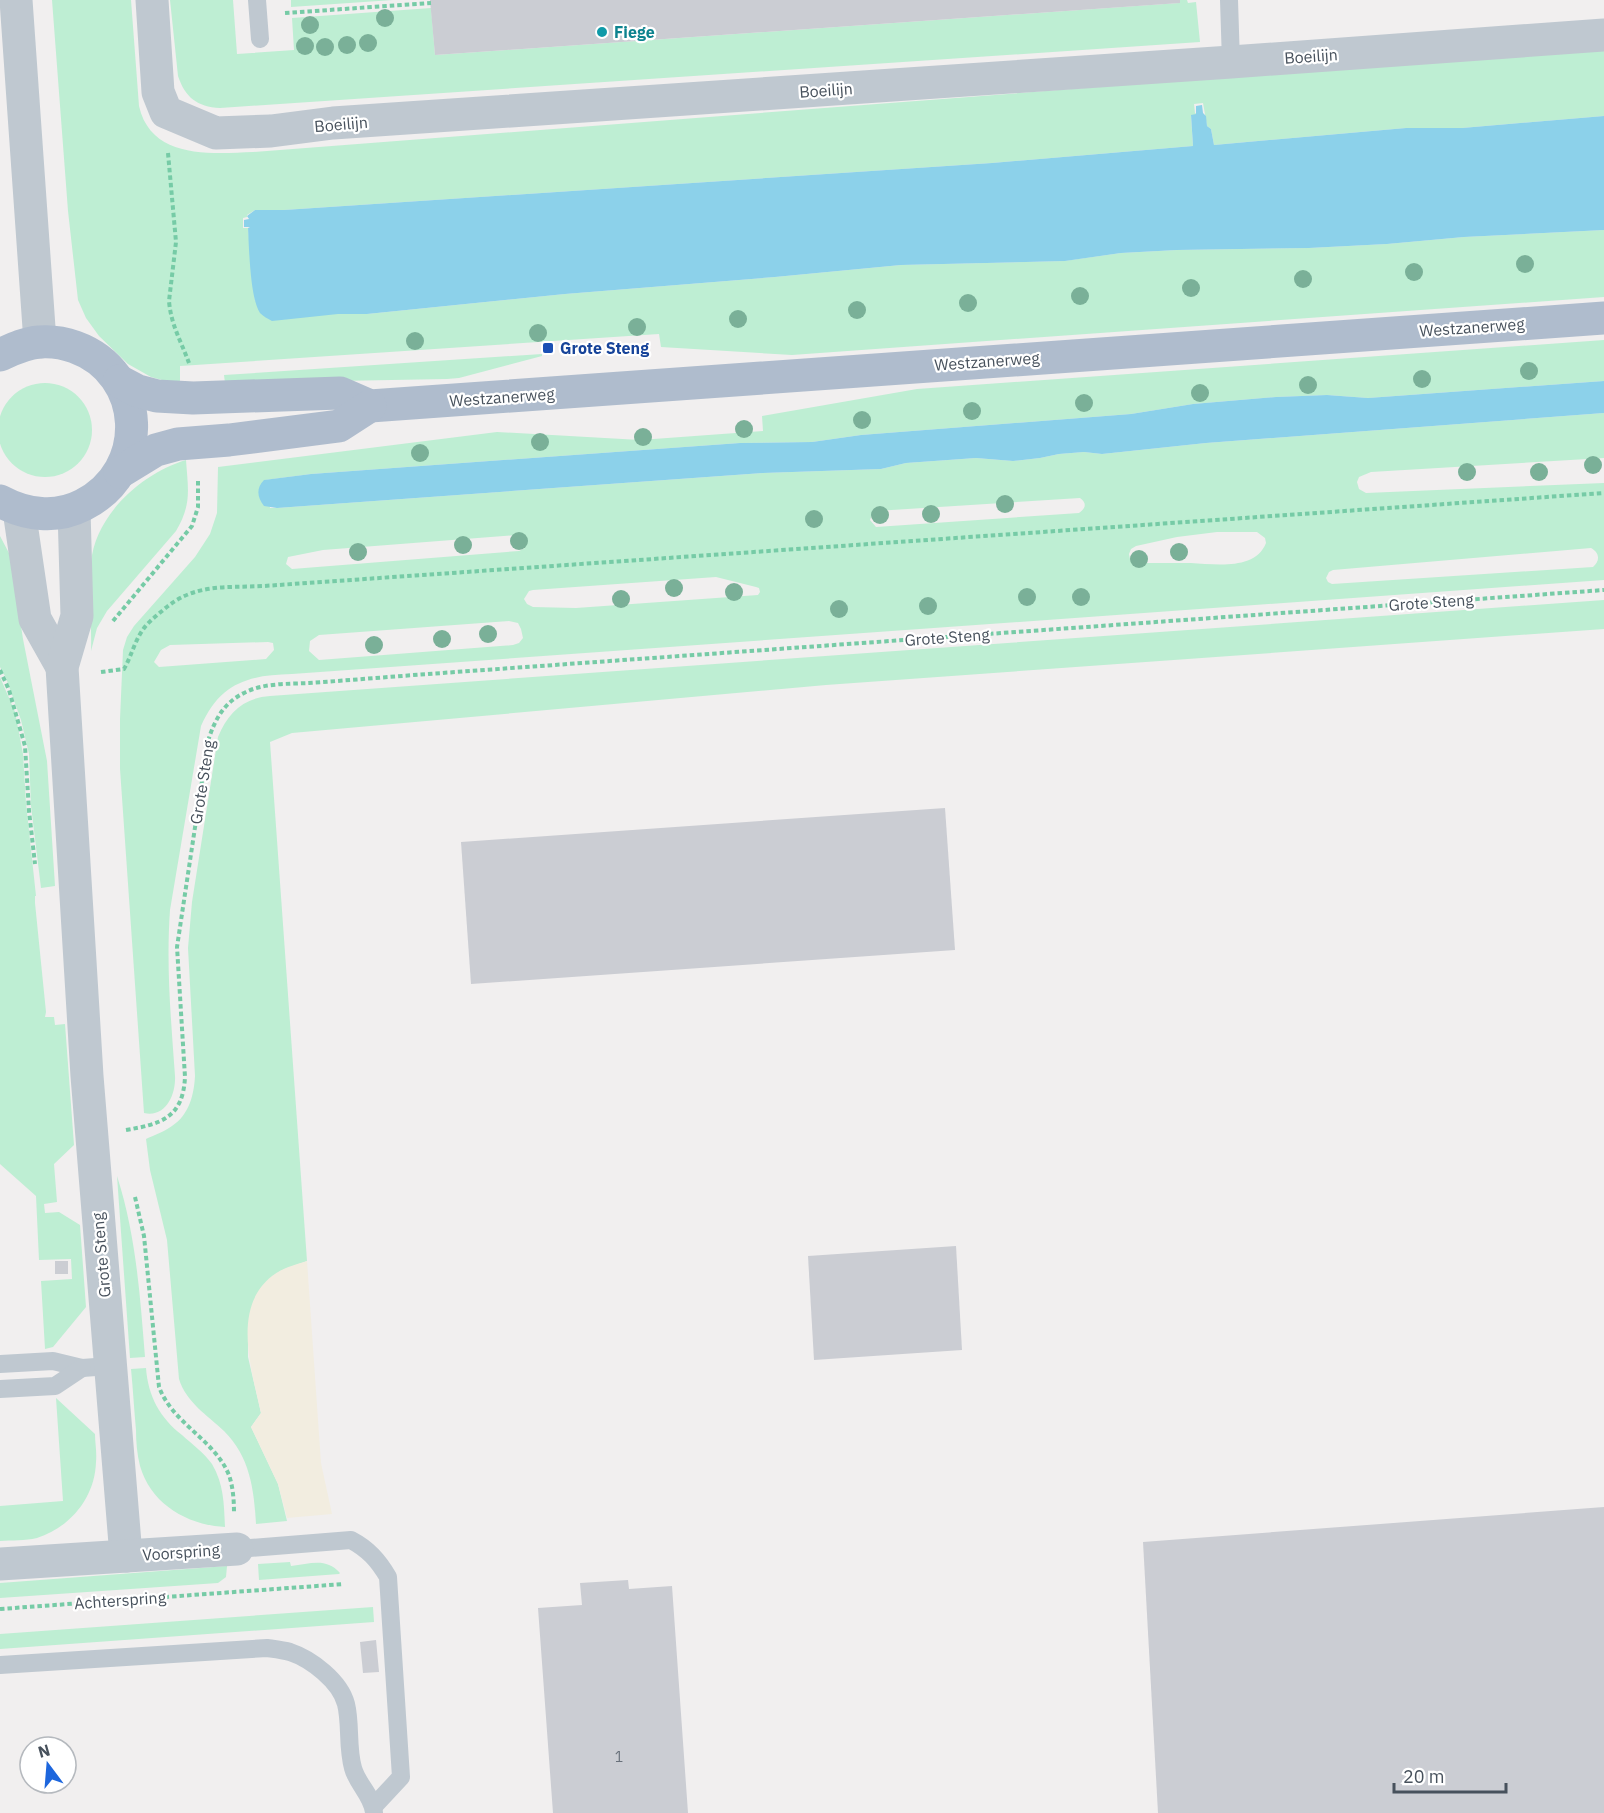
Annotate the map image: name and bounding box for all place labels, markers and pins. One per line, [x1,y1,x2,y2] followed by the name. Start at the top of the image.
[614,22,655,42] place label: Fiege
[595,25,609,39] marker: Fiege
[560,338,649,358] place label: Grote Steng
[541,341,555,355] marker: Grote Steng

